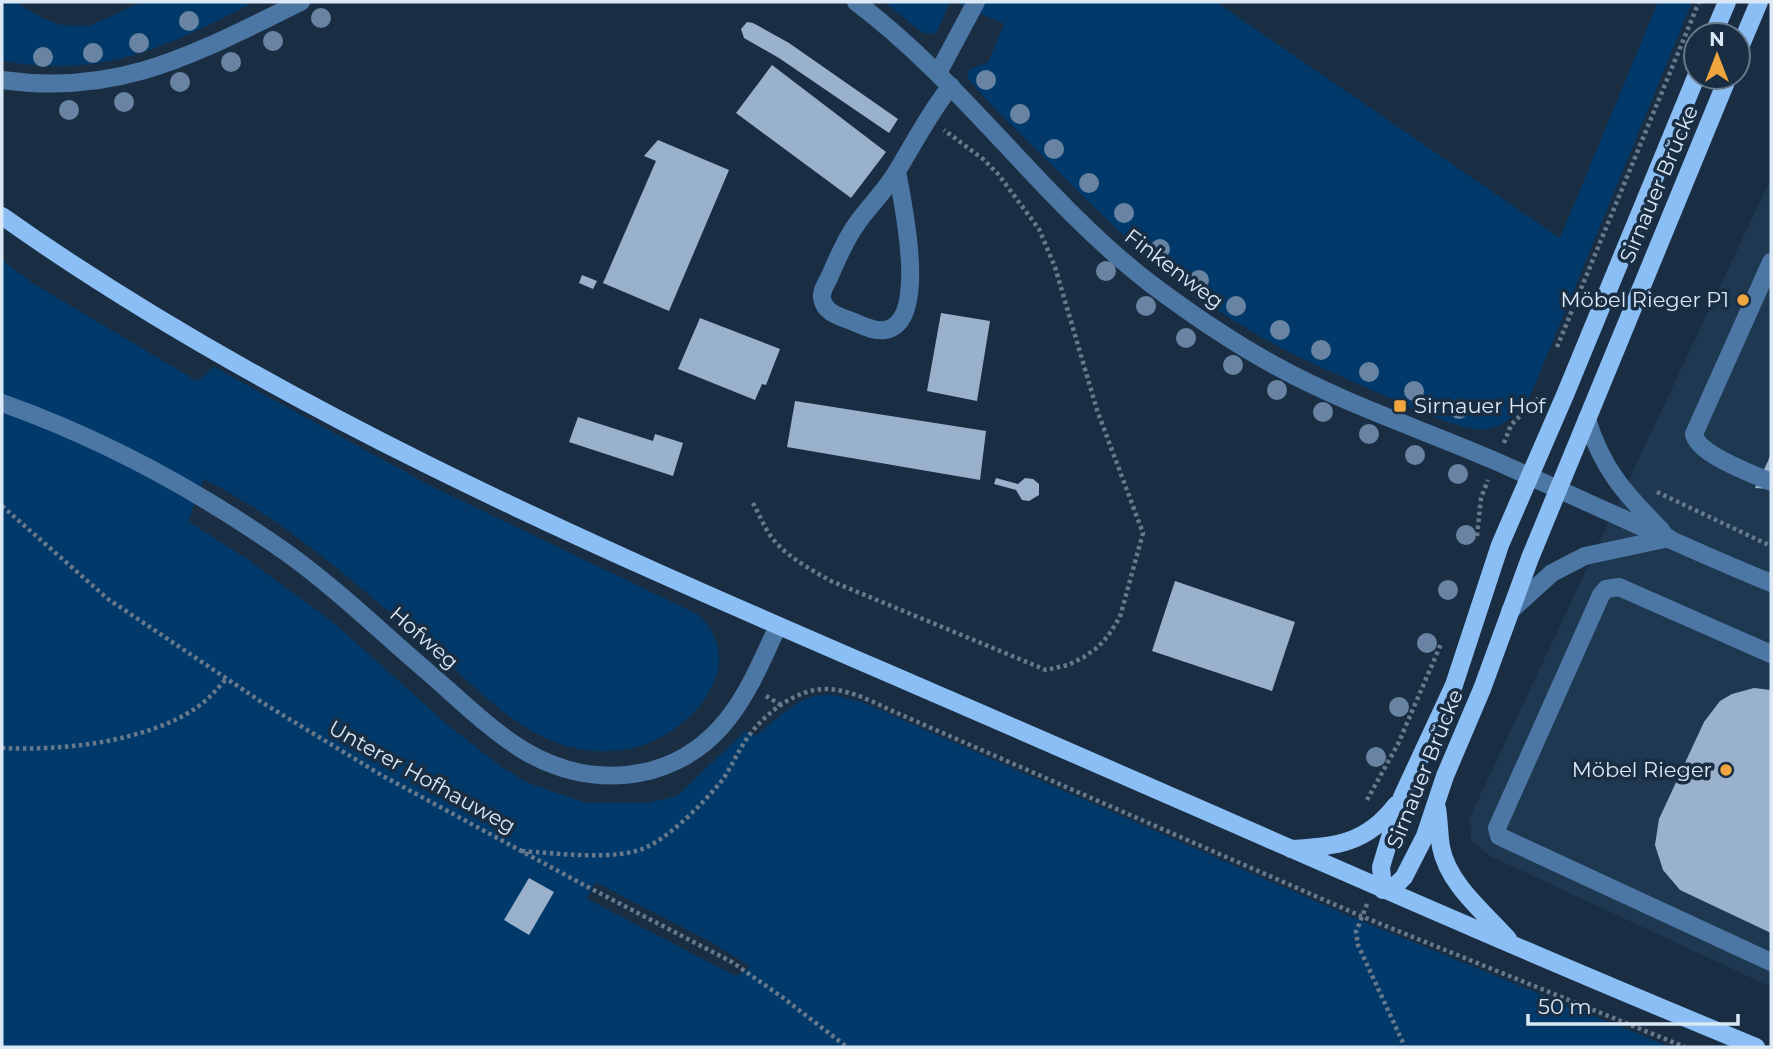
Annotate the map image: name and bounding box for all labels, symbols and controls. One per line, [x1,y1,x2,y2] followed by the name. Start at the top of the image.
[1682,21,1752,91] north arrow
[1709,28,1725,51] text: N
[1614,101,1703,266] street label: Sirnauer Brücke
[1120,223,1229,314] street label: Finkenweg
[1561,287,1729,312] place label: Möbel Rieger P1
[1735,292,1751,308] marker: Möbel Rieger P1
[1414,393,1546,418] place label: Sirnauer Hof
[1392,398,1408,414] marker: Sirnauer Hof
[385,601,464,674] street label: Hofweg
[1381,686,1468,852] street label: Sirnauer Brücke
[324,715,520,838] street label: Unterer Hofhauweg
[1572,757,1712,782] place label: Möbel Rieger
[1718,762,1734,778] marker: Möbel Rieger
[1528,982,1738,1026] scale bar
[1538,994,1592,1019] text: 50 m

